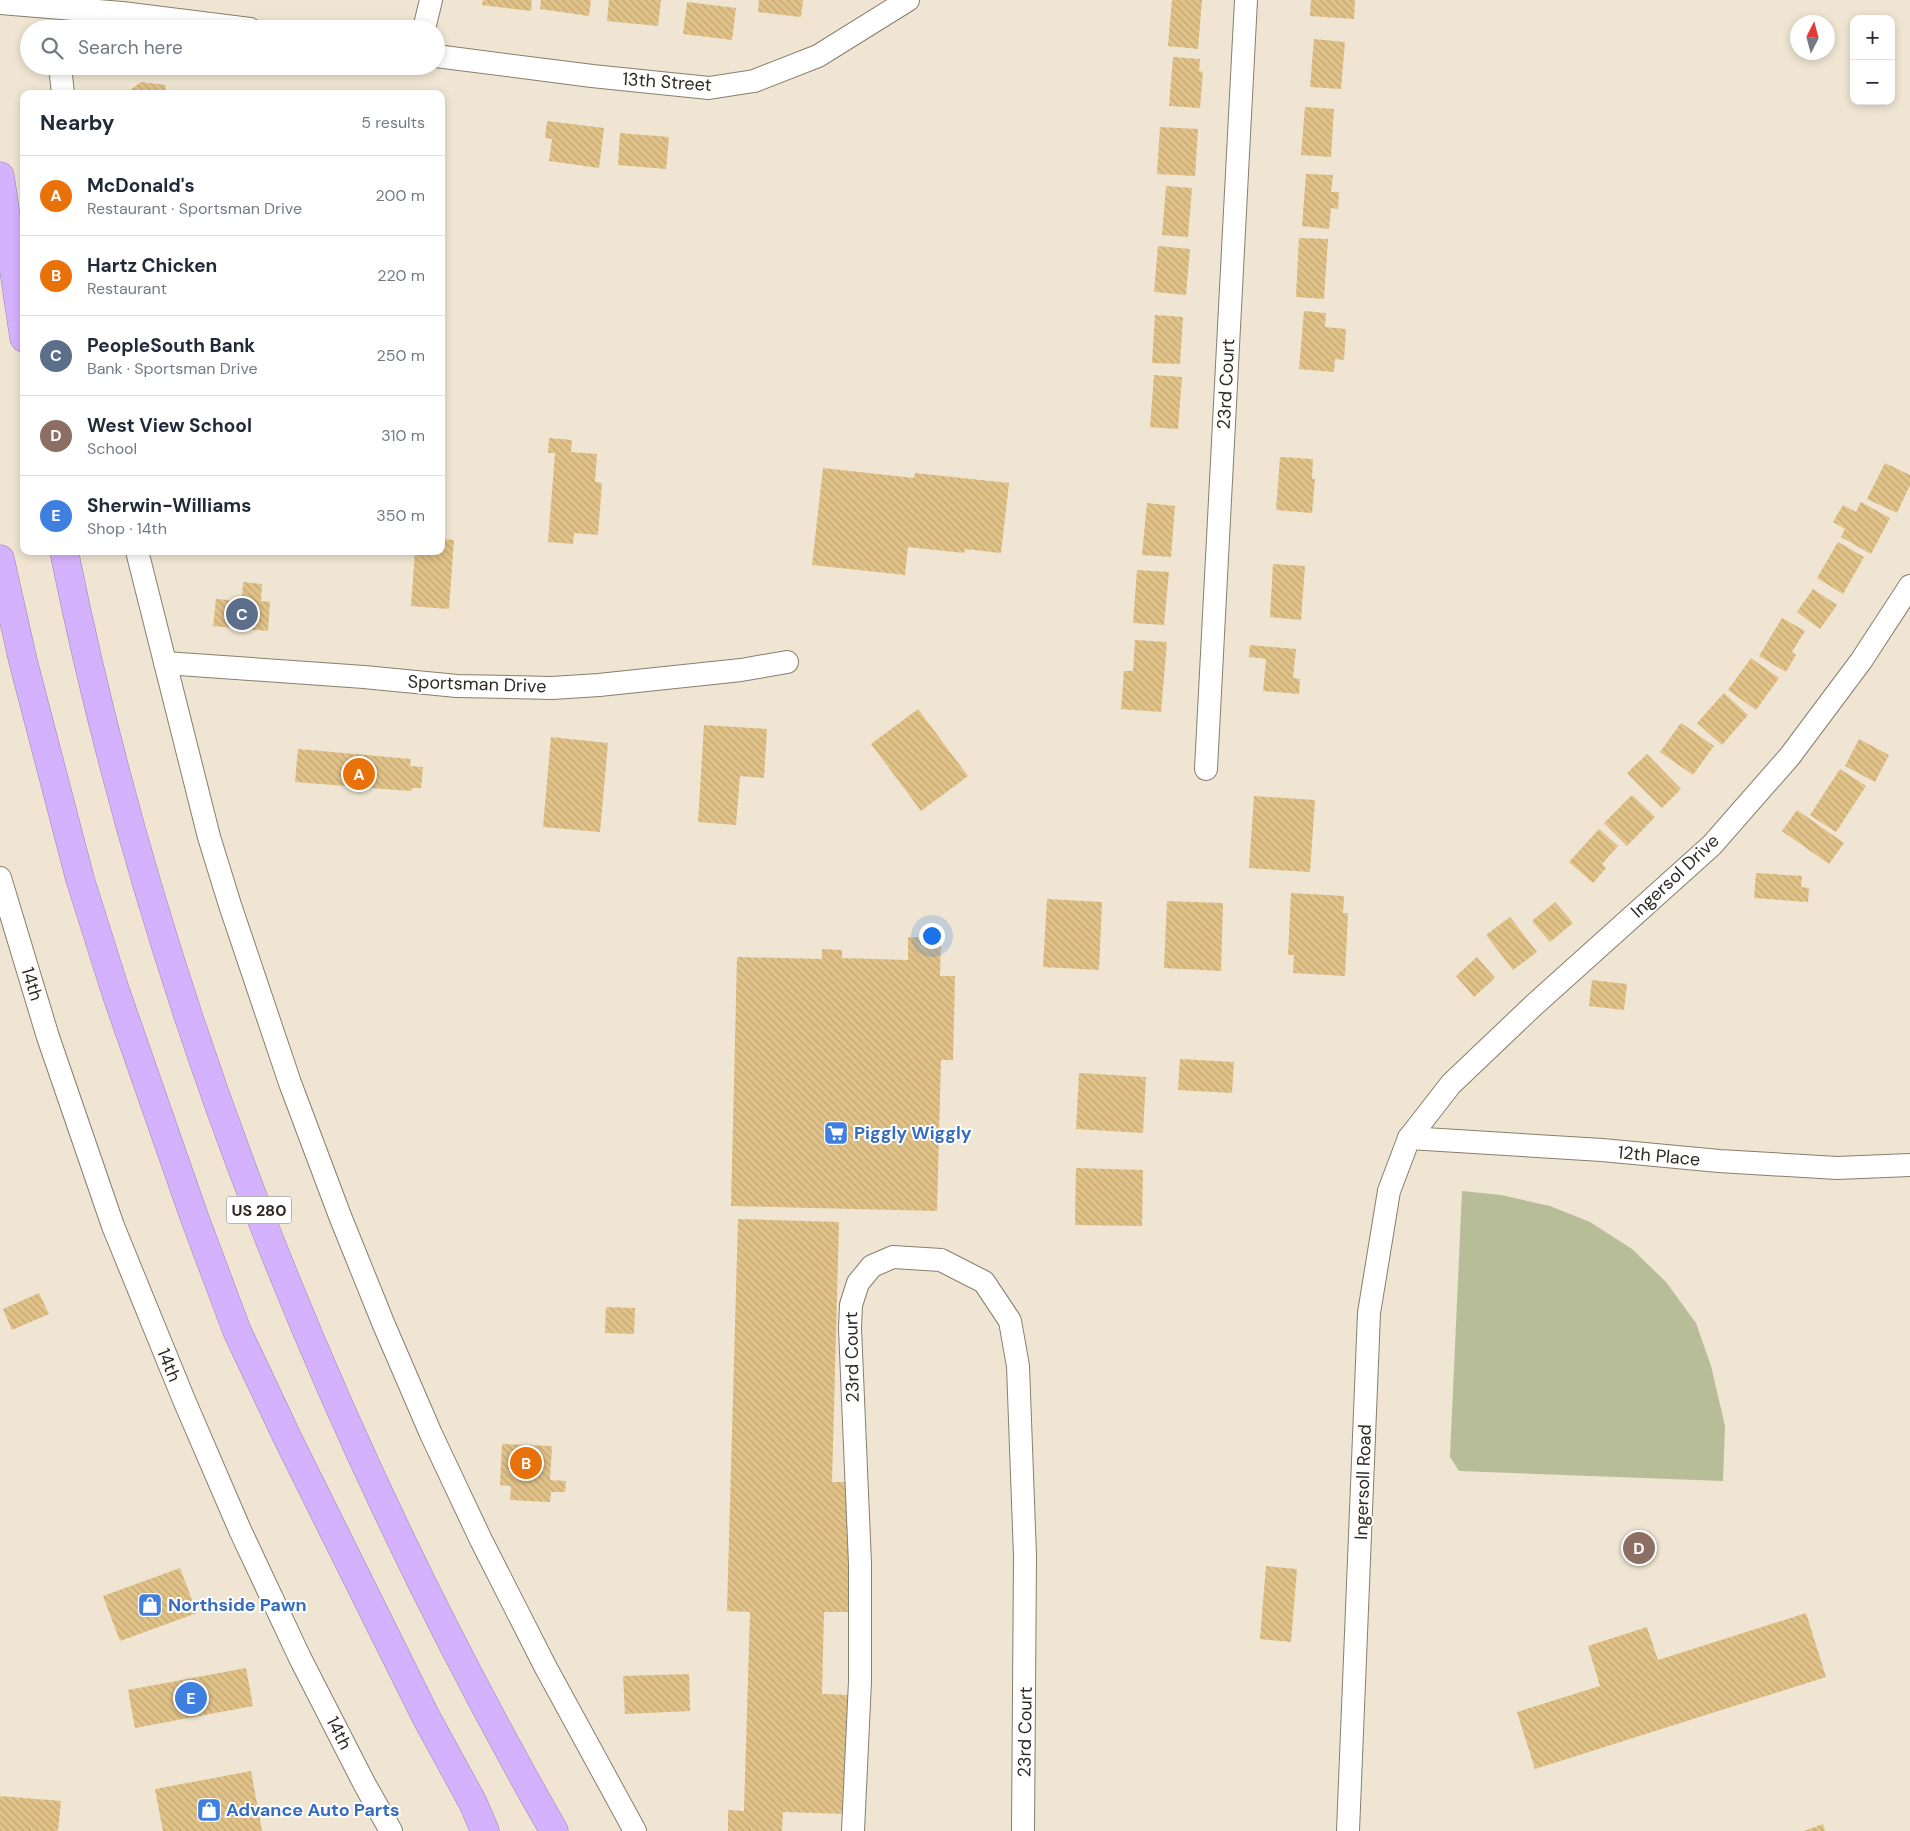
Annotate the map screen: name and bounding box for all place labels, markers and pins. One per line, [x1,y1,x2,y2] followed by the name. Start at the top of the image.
[226,595,258,633] pin: C
[343,755,375,793] pin: A
[823,1120,849,1146] supermarket icon: Piggly Wiggly
[854,1121,972,1145] place label: Piggly Wiggly
[510,1444,542,1482] pin: B
[1623,1529,1655,1567] pin: D
[137,1592,163,1618] shop icon: Northside Pawn
[168,1593,307,1617] place label: Northside Pawn
[175,1679,207,1717] pin: E
[196,1797,222,1823] shop icon: Advance Auto Parts
[226,1798,400,1822] place label: Advance Auto Parts

